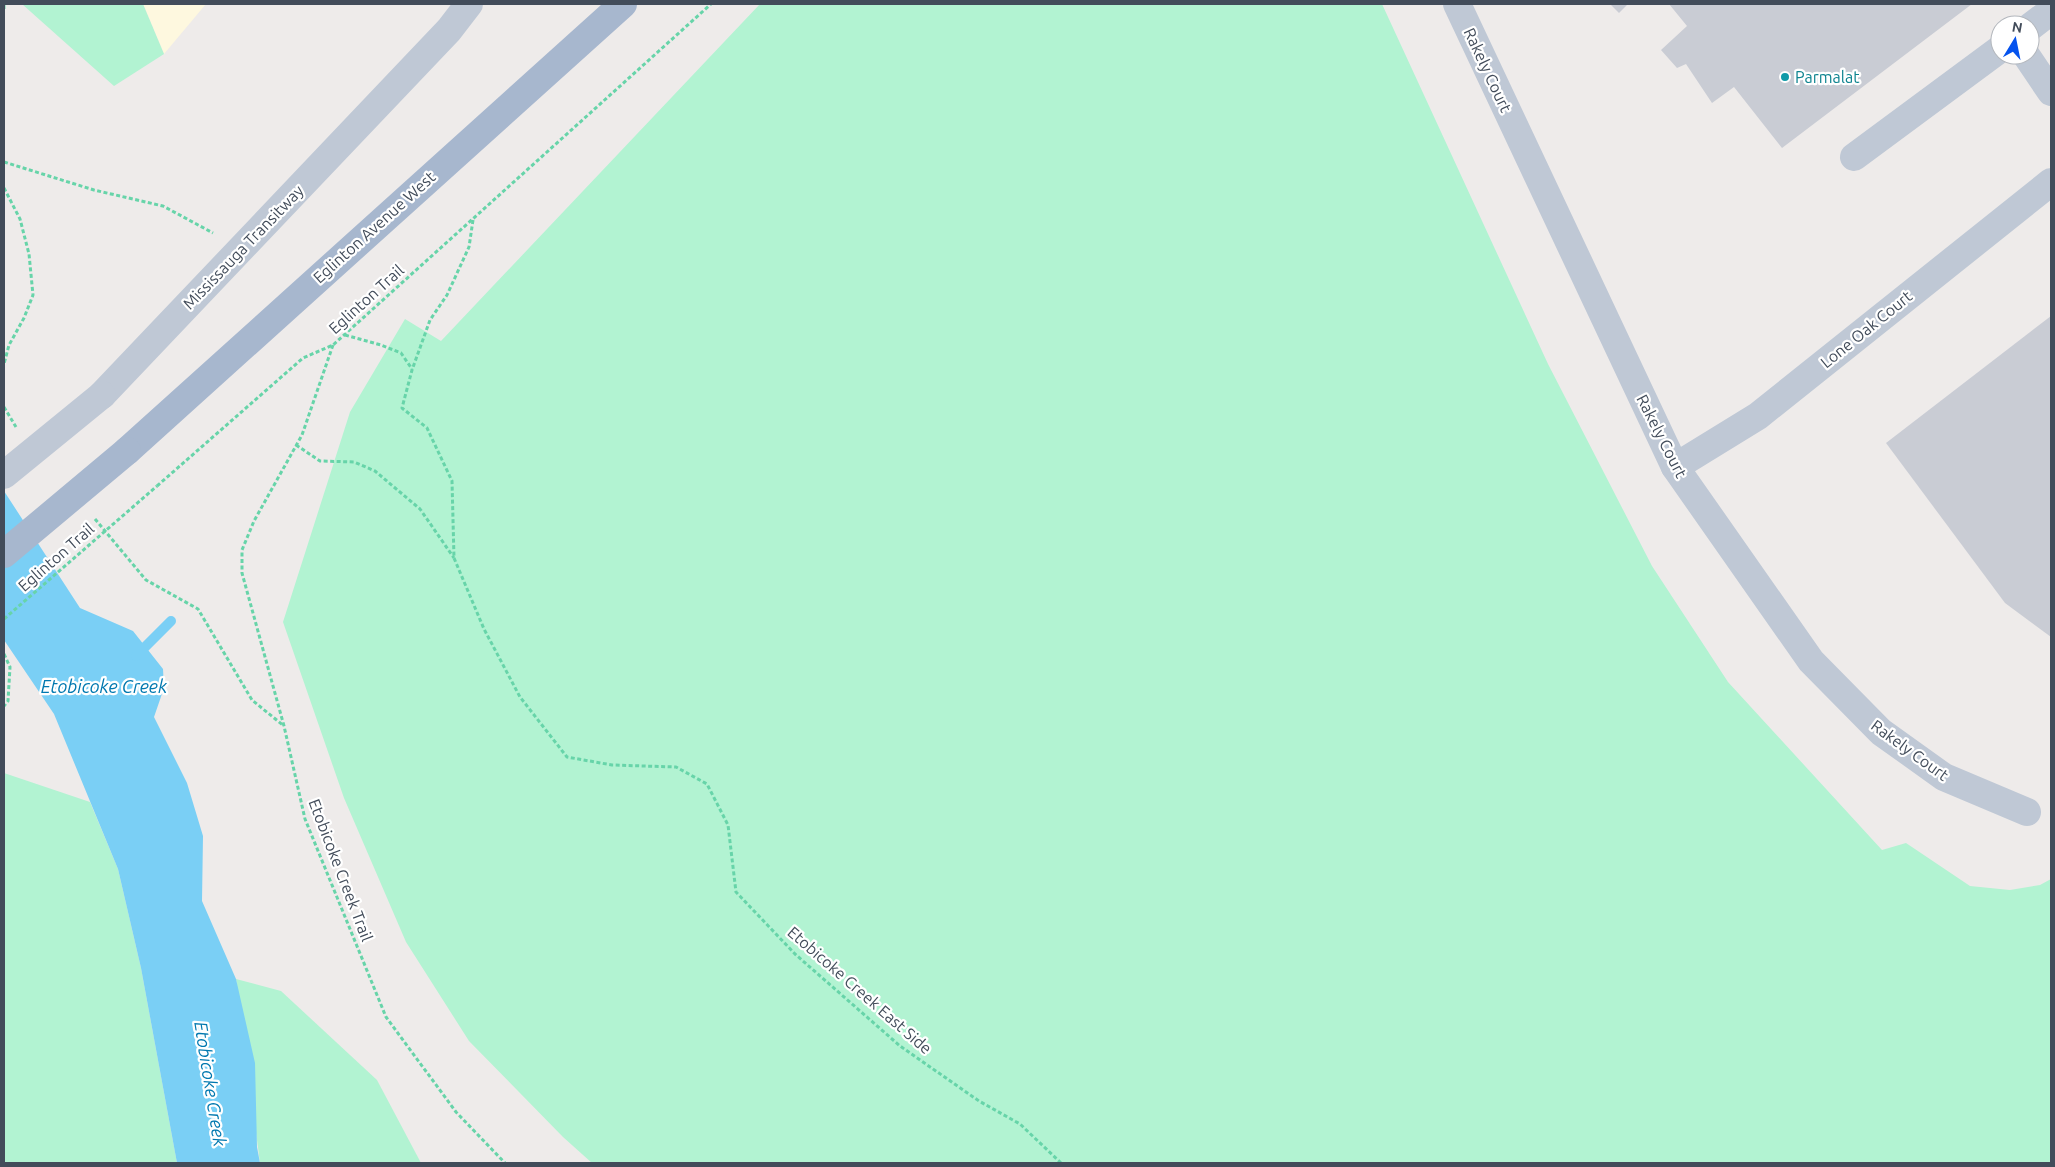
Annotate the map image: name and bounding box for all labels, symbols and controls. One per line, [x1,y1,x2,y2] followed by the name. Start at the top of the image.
[1990,15,2040,65] north arrow
[2011,18,2024,36] text: N
[1461,25,1516,116] street label: Rakely Court
[1795,68,1860,86] place label: Parmalat
[1779,71,1791,83] marker: Parmalat
[309,167,439,286] street label: Eglinton Avenue West
[179,181,307,313] street label: Mississauga Transitway
[325,261,407,337] street label: Eglinton Trail
[1817,286,1916,371] street label: Lone Oak Court
[1633,391,1691,481] street label: Rakely Court
[15,519,97,595] street label: Eglinton Trail
[41,676,168,696] water label: Etobicoke Creek
[1868,716,1953,784] street label: Rakely Court
[306,796,376,944] street label: Etobicoke Creek Trail
[784,923,936,1057] street label: Etobicoke Creek East Side
[191,1020,231,1149] water label: Etobicoke Creek

